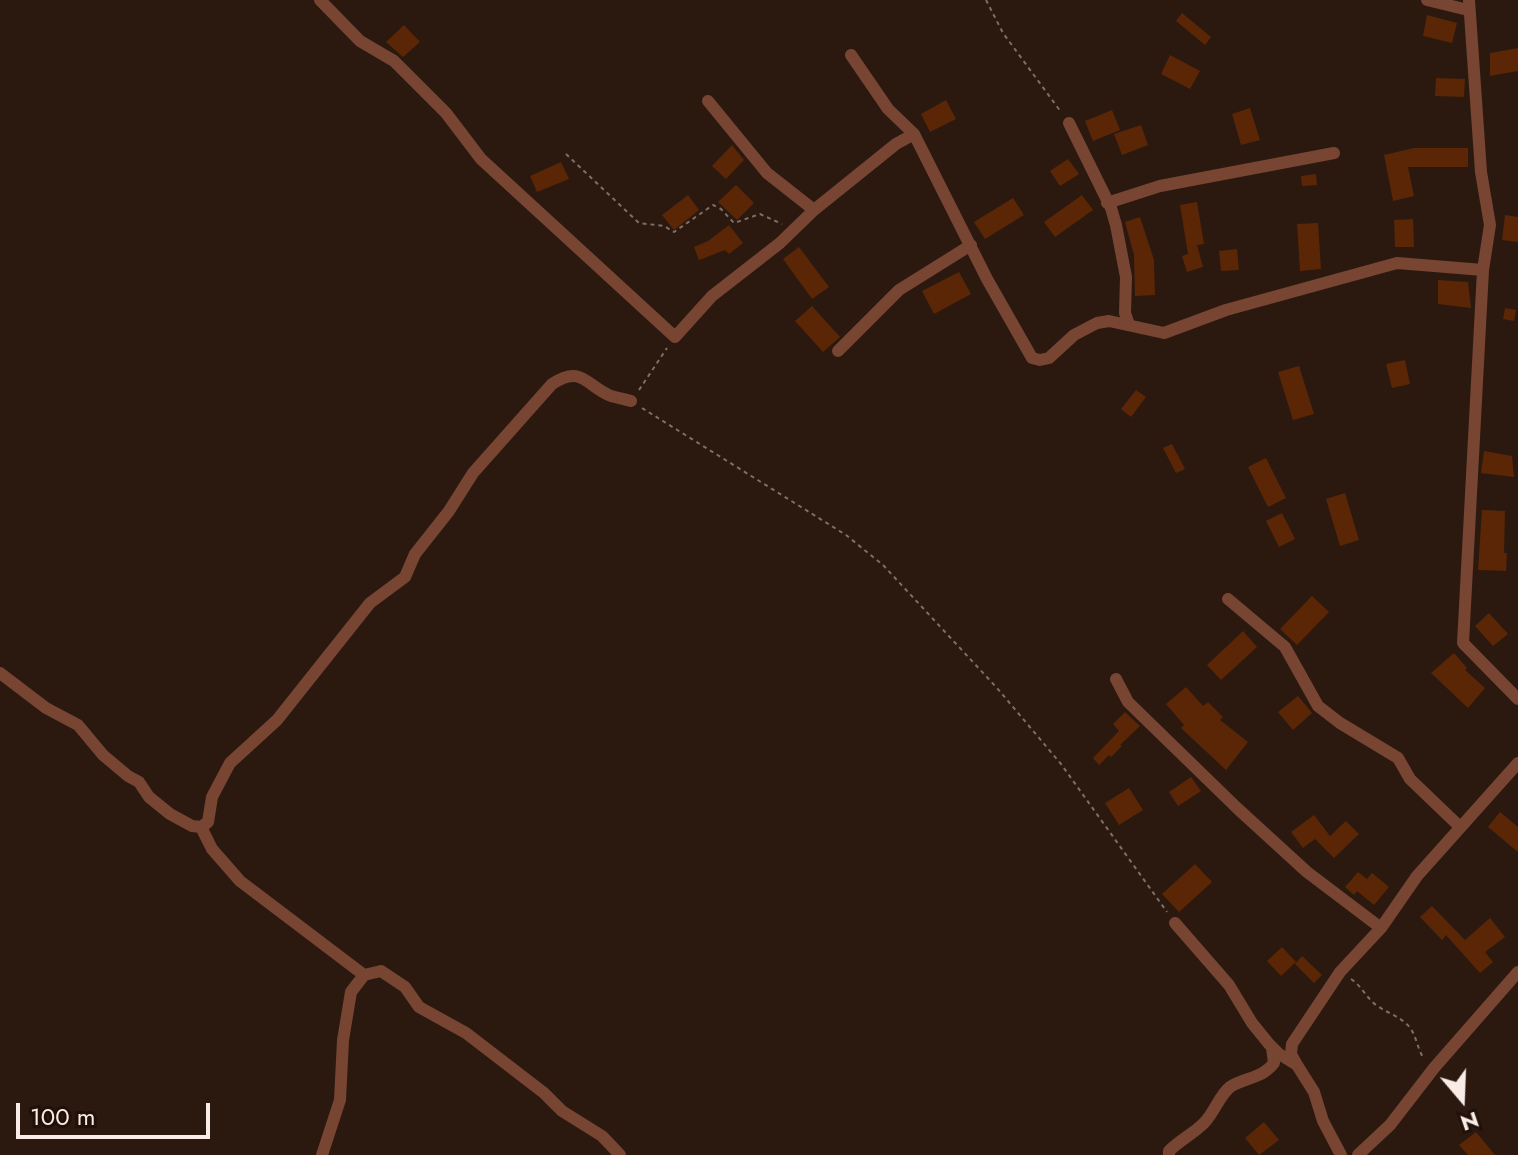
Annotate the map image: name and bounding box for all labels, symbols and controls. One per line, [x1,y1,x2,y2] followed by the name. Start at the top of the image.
[1422,1059,1502,1139] north arrow
[20,1087,214,1137] scale bar
[30,1099,96,1134] text: 100 m
[1456,1104,1483,1140] text: N

